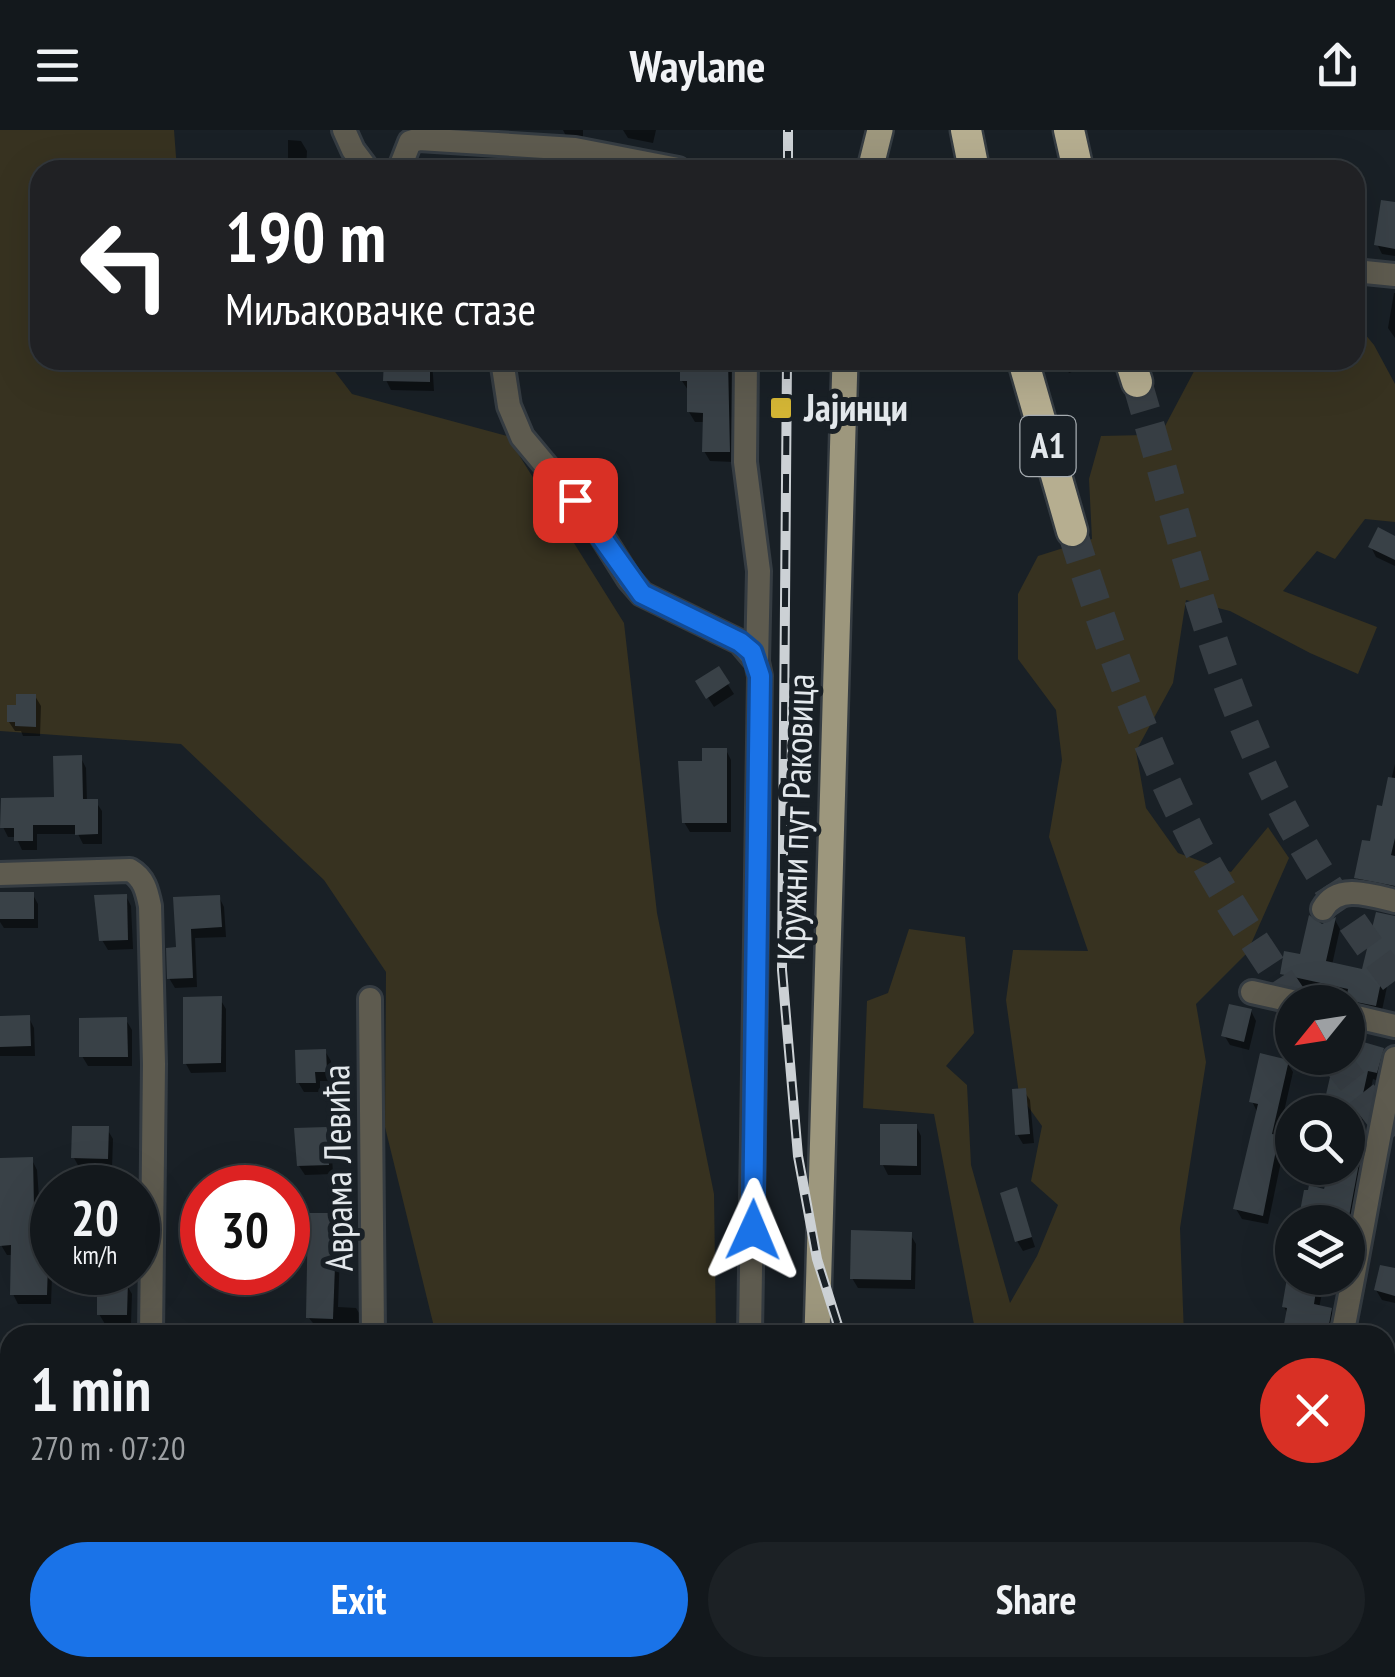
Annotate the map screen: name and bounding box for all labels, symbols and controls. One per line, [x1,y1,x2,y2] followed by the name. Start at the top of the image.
[630,36,766,94] text: Waylane
[30,38,85,93] icon: menu
[1310,38,1365,93] icon: share
[225,191,386,281] text: 190 m
[60,200,190,330] icon: left
[225,279,536,337] text: Миљаковачке стазе
[803,382,908,431] place label: Јајинци
[768,395,794,421] marker: Јајинци
[1020,416,1076,476] road number: A1
[533,458,618,543] pin
[548,473,603,528] icon: arrive
[765,673,824,961] street label: Кружни пут Раковица
[1275,985,1365,1075] north arrow
[1275,985,1365,1295] map controls
[310,1064,363,1272] street label: Аврама Левића
[1275,1095,1365,1185] button: search
[180,1165,310,1295] speed limit sign: 30
[701,1178,805,1282] position arrow
[71,1185,119,1250] text: 20
[1275,1205,1365,1295] button: layers
[73,1239,117,1271] text: km/h
[30,1350,151,1428] text: 1 min
[1260,1358,1365,1463] button: close
[30,1427,185,1469] text: 270 m · 07:20
[30,1542,688,1657] button: Exit
[708,1542,1365,1657] button: Share

